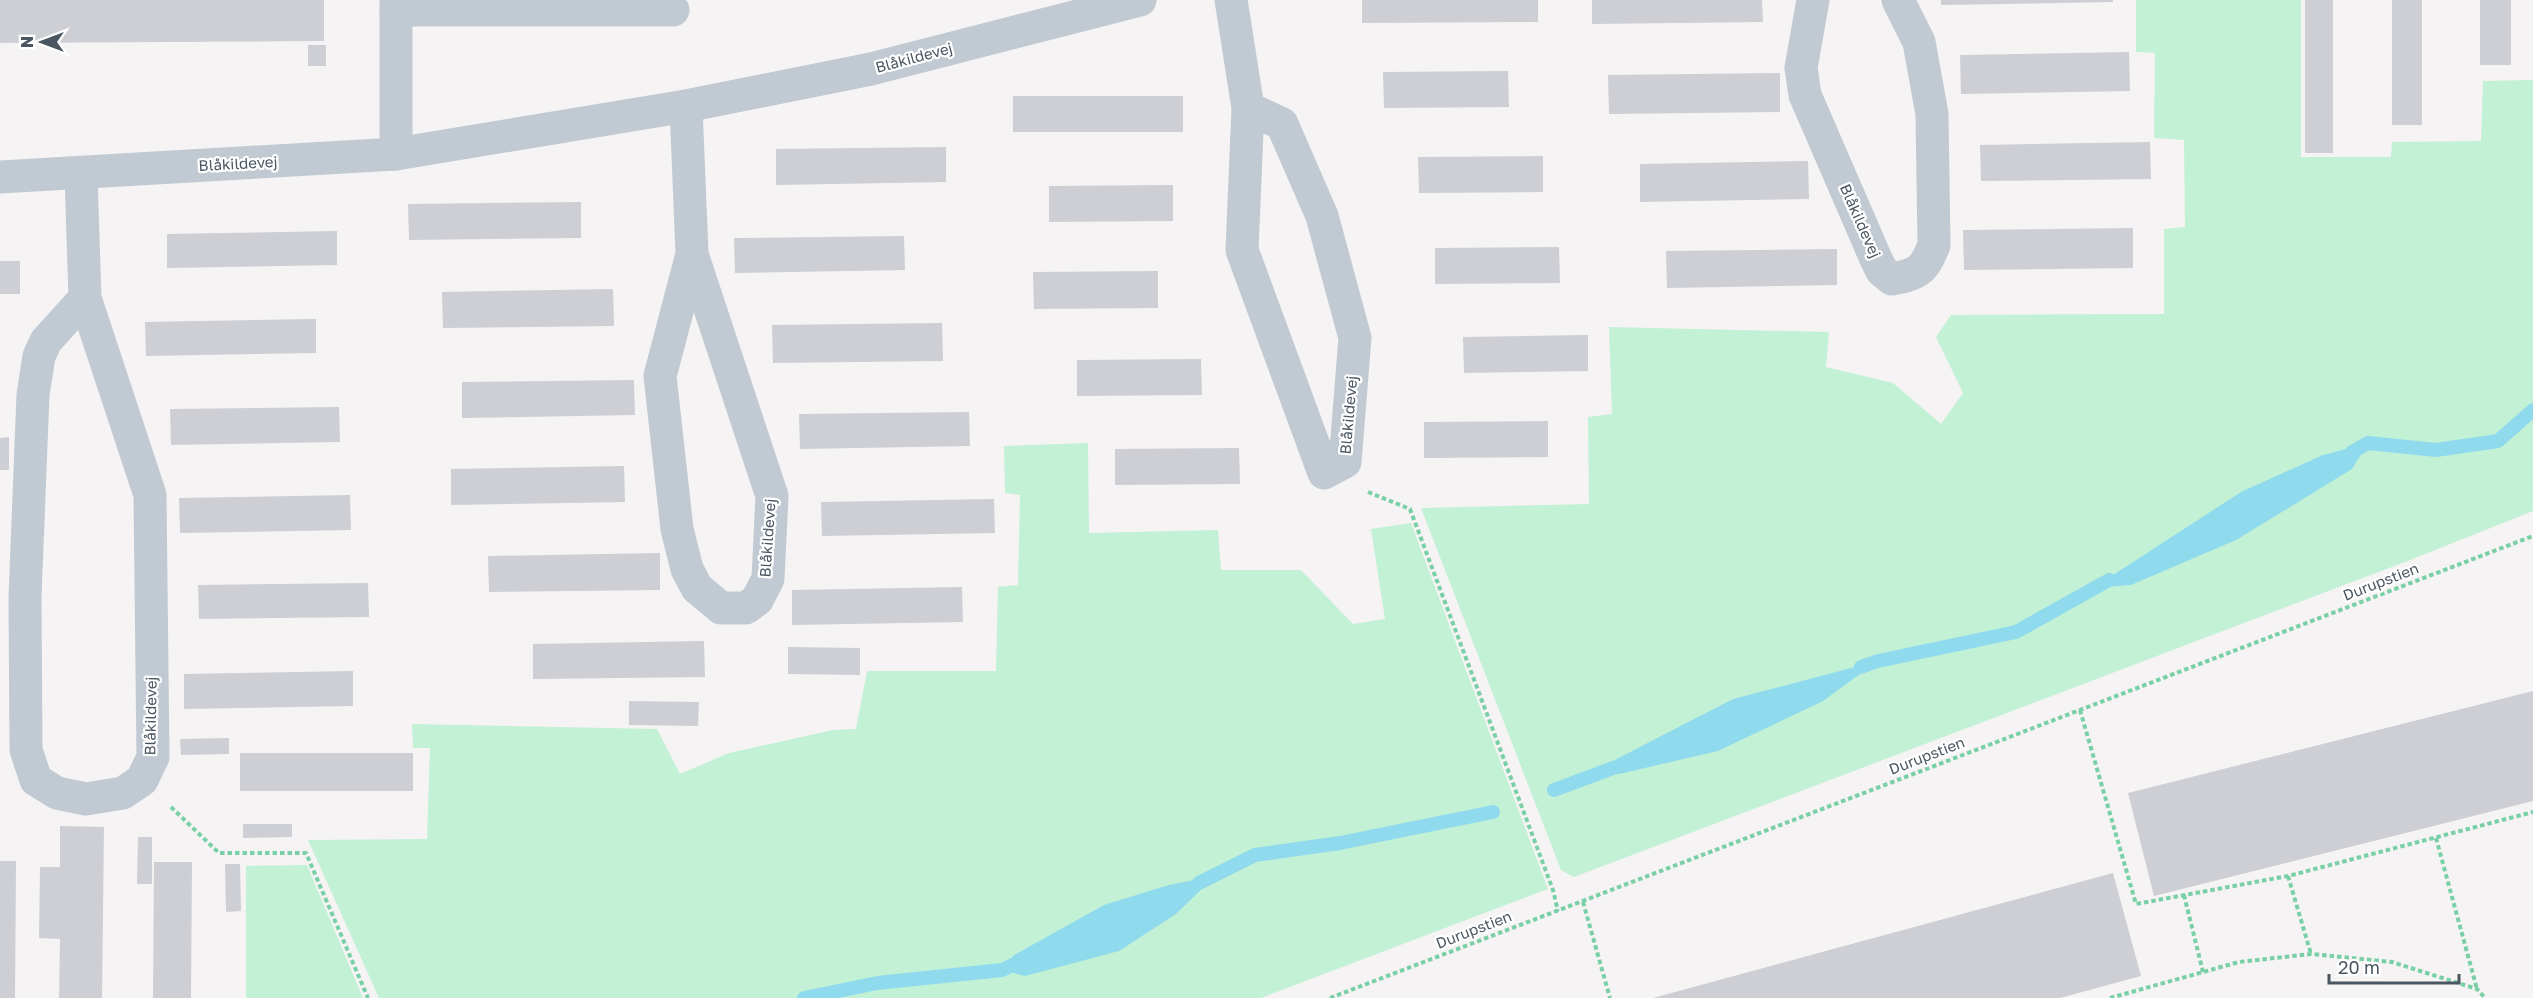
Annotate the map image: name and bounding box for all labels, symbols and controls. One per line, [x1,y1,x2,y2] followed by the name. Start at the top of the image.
[12,12,72,72] north arrow
[17,36,37,48] text: N
[873,38,954,76] street label: Blåkildevej
[198,152,278,174] street label: Blåkildevej
[1837,181,1885,260] street label: Blåkildevej
[1336,375,1360,455] street label: Blåkildevej
[755,498,779,578] street label: Blåkildevej
[2340,558,2421,604] street label: Durupstien
[140,676,160,756] street label: Blåkildevej
[1886,732,1967,778] street label: Durupstien
[1433,906,1514,952] street label: Durupstien
[2329,947,2460,985] scale bar
[2338,956,2380,978] text: 20 m

